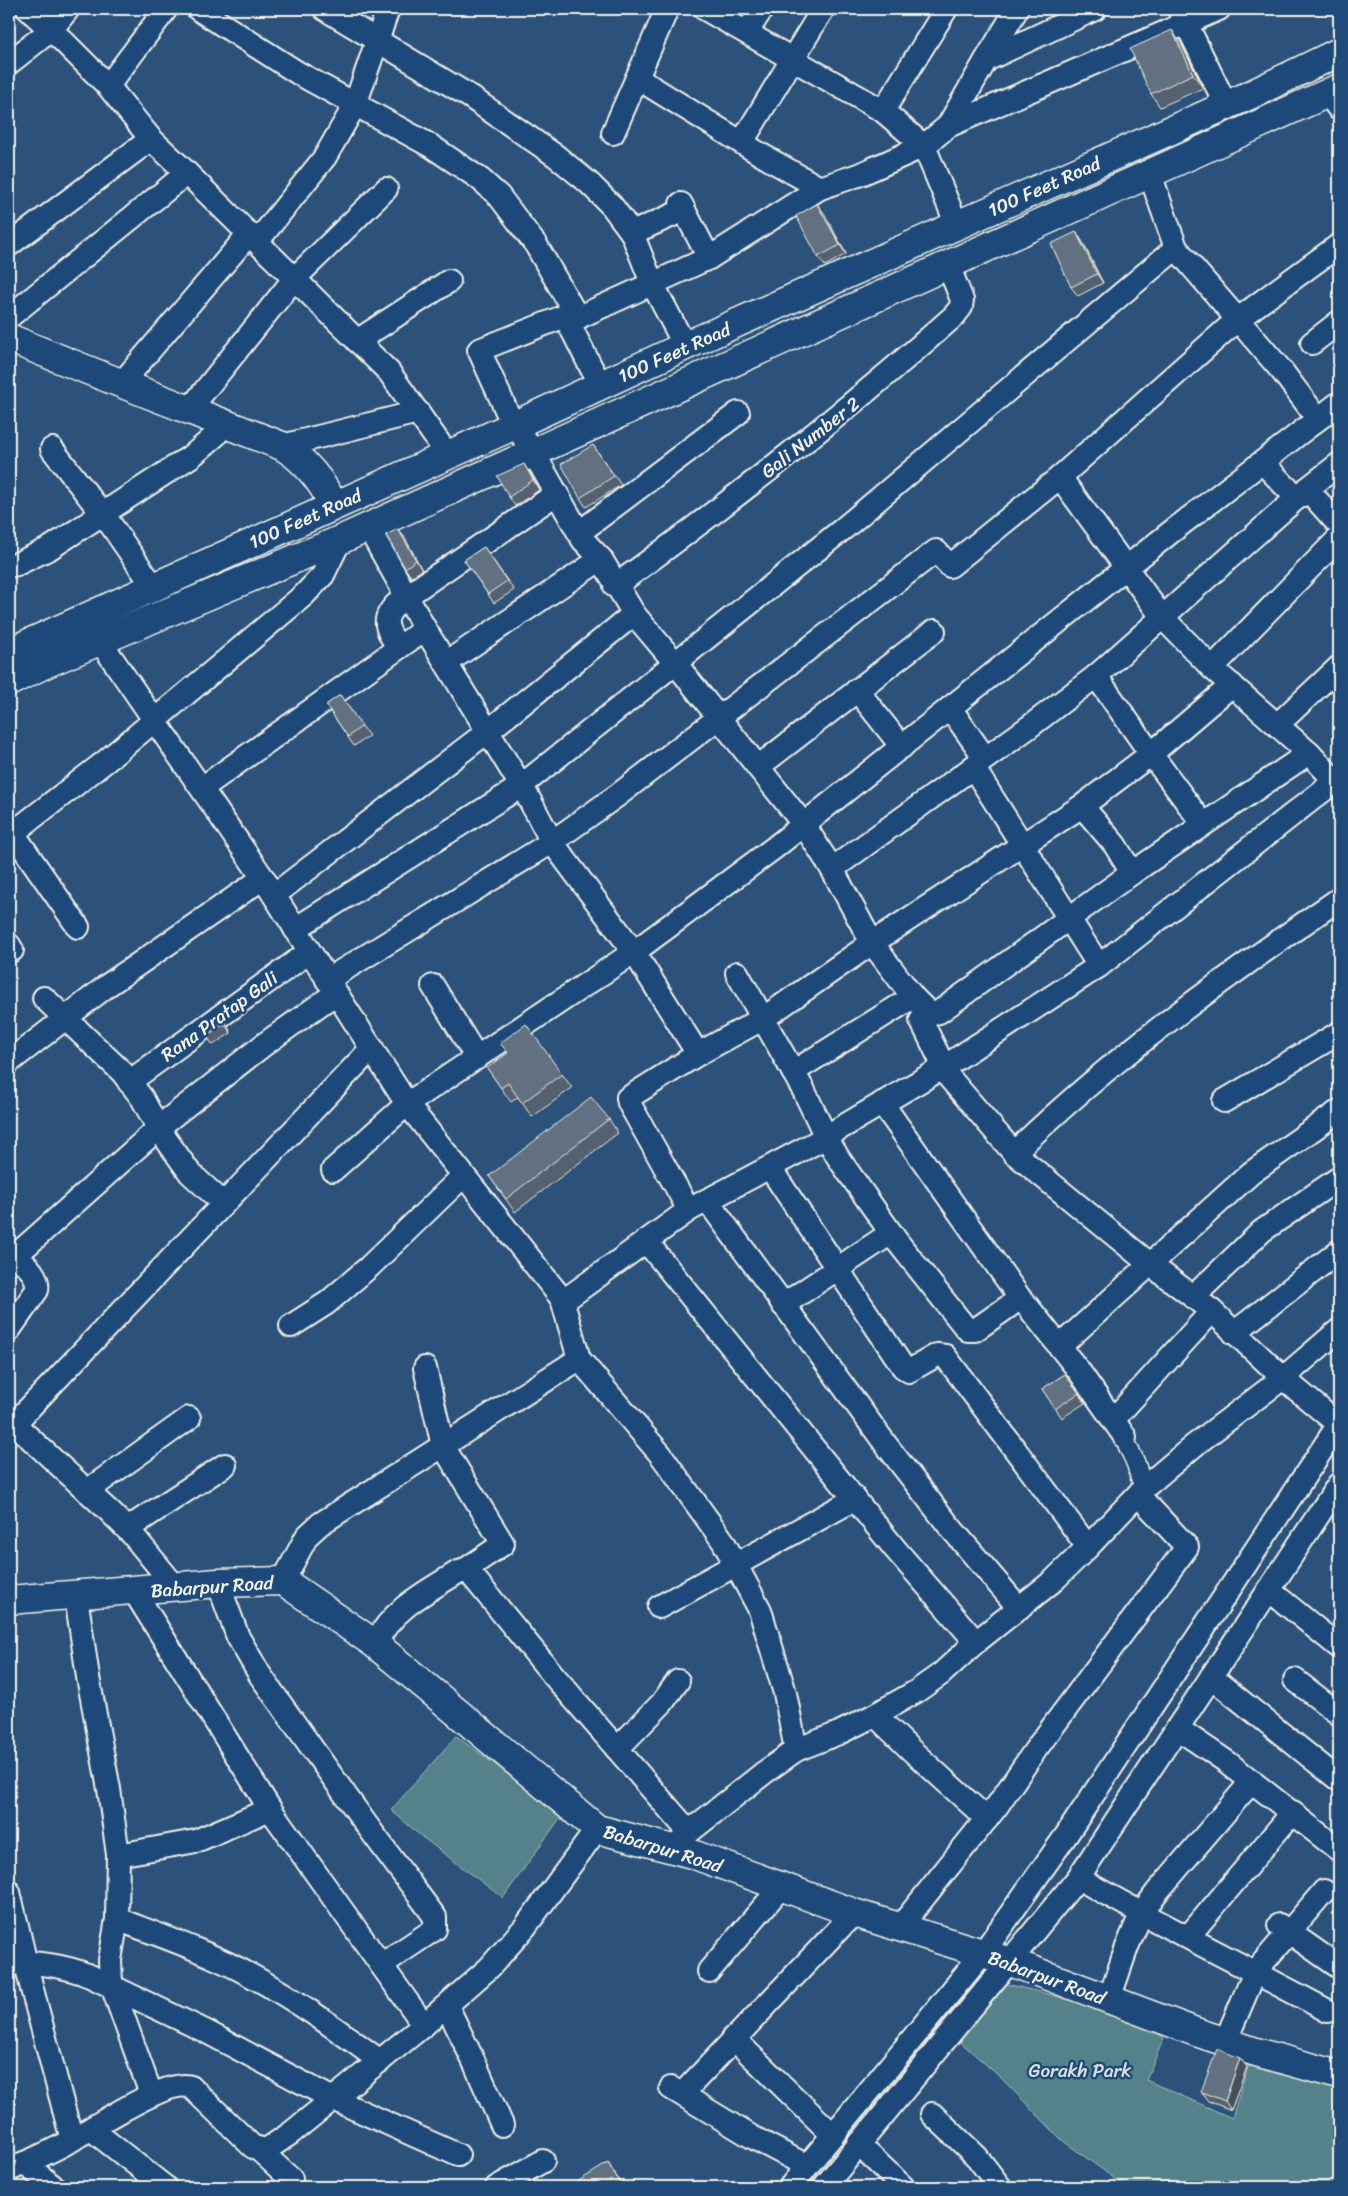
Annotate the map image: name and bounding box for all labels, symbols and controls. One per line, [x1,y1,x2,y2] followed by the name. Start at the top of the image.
[982,146,1107,226] street label: 100 Feet Road
[612,312,737,392] street label: 100 Feet Road
[753,388,867,487] street label: Gali Number 2
[243,478,368,558] street label: 100 Feet Road
[154,962,286,1070] street label: Rana Pratap Gali
[150,1566,276,1607] street label: Babarpur Road
[599,1815,727,1883] street label: Babarpur Road
[983,1941,1111,2014] street label: Babarpur Road
[1029,2054,1131,2087] park label: Gorakh Park

